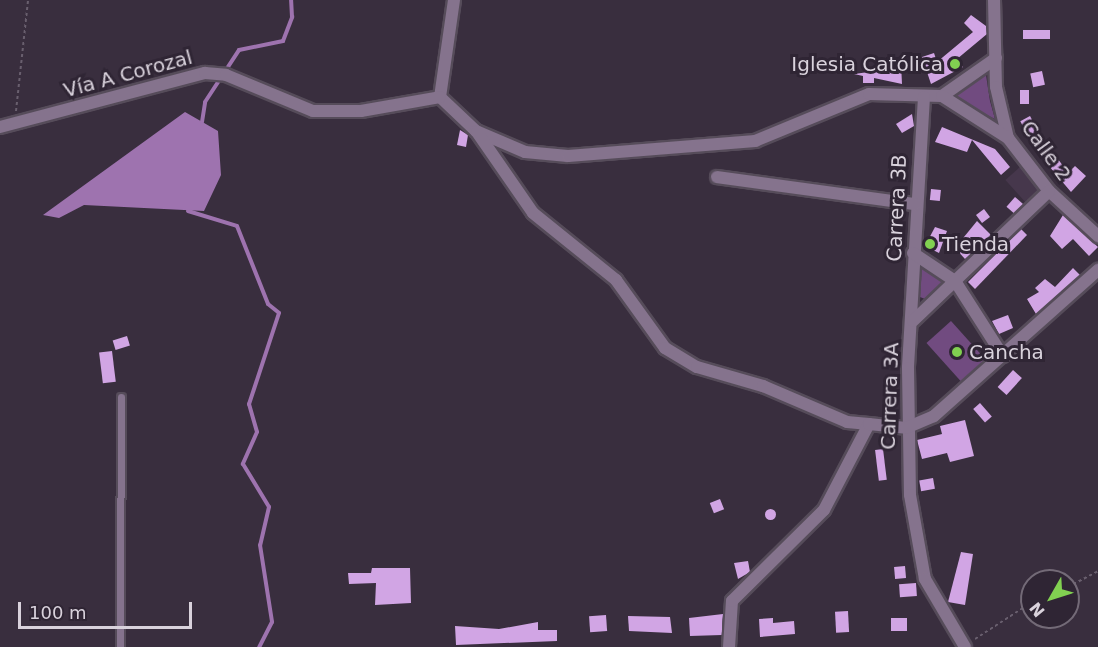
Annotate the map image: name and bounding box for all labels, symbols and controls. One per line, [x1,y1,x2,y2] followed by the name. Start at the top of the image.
[61,45,195,103] street label: Vía A Corozal
[791,52,943,76] place label: Iglesia Católica
[948,57,962,71] marker: Iglesia Católica
[1016,116,1076,186] street label: Calle 2
[882,154,912,262] street label: Carrera 3B
[942,232,1009,256] place label: Tienda
[923,237,937,251] marker: Tienda
[969,340,1044,364] place label: Cancha
[876,342,904,450] street label: Carrera 3A
[950,345,964,359] marker: Cancha
[1020,569,1080,629] north arrow
[21,590,195,628] scale bar
[1026,598,1049,621] text: N
[29,602,87,623] text: 100 m

